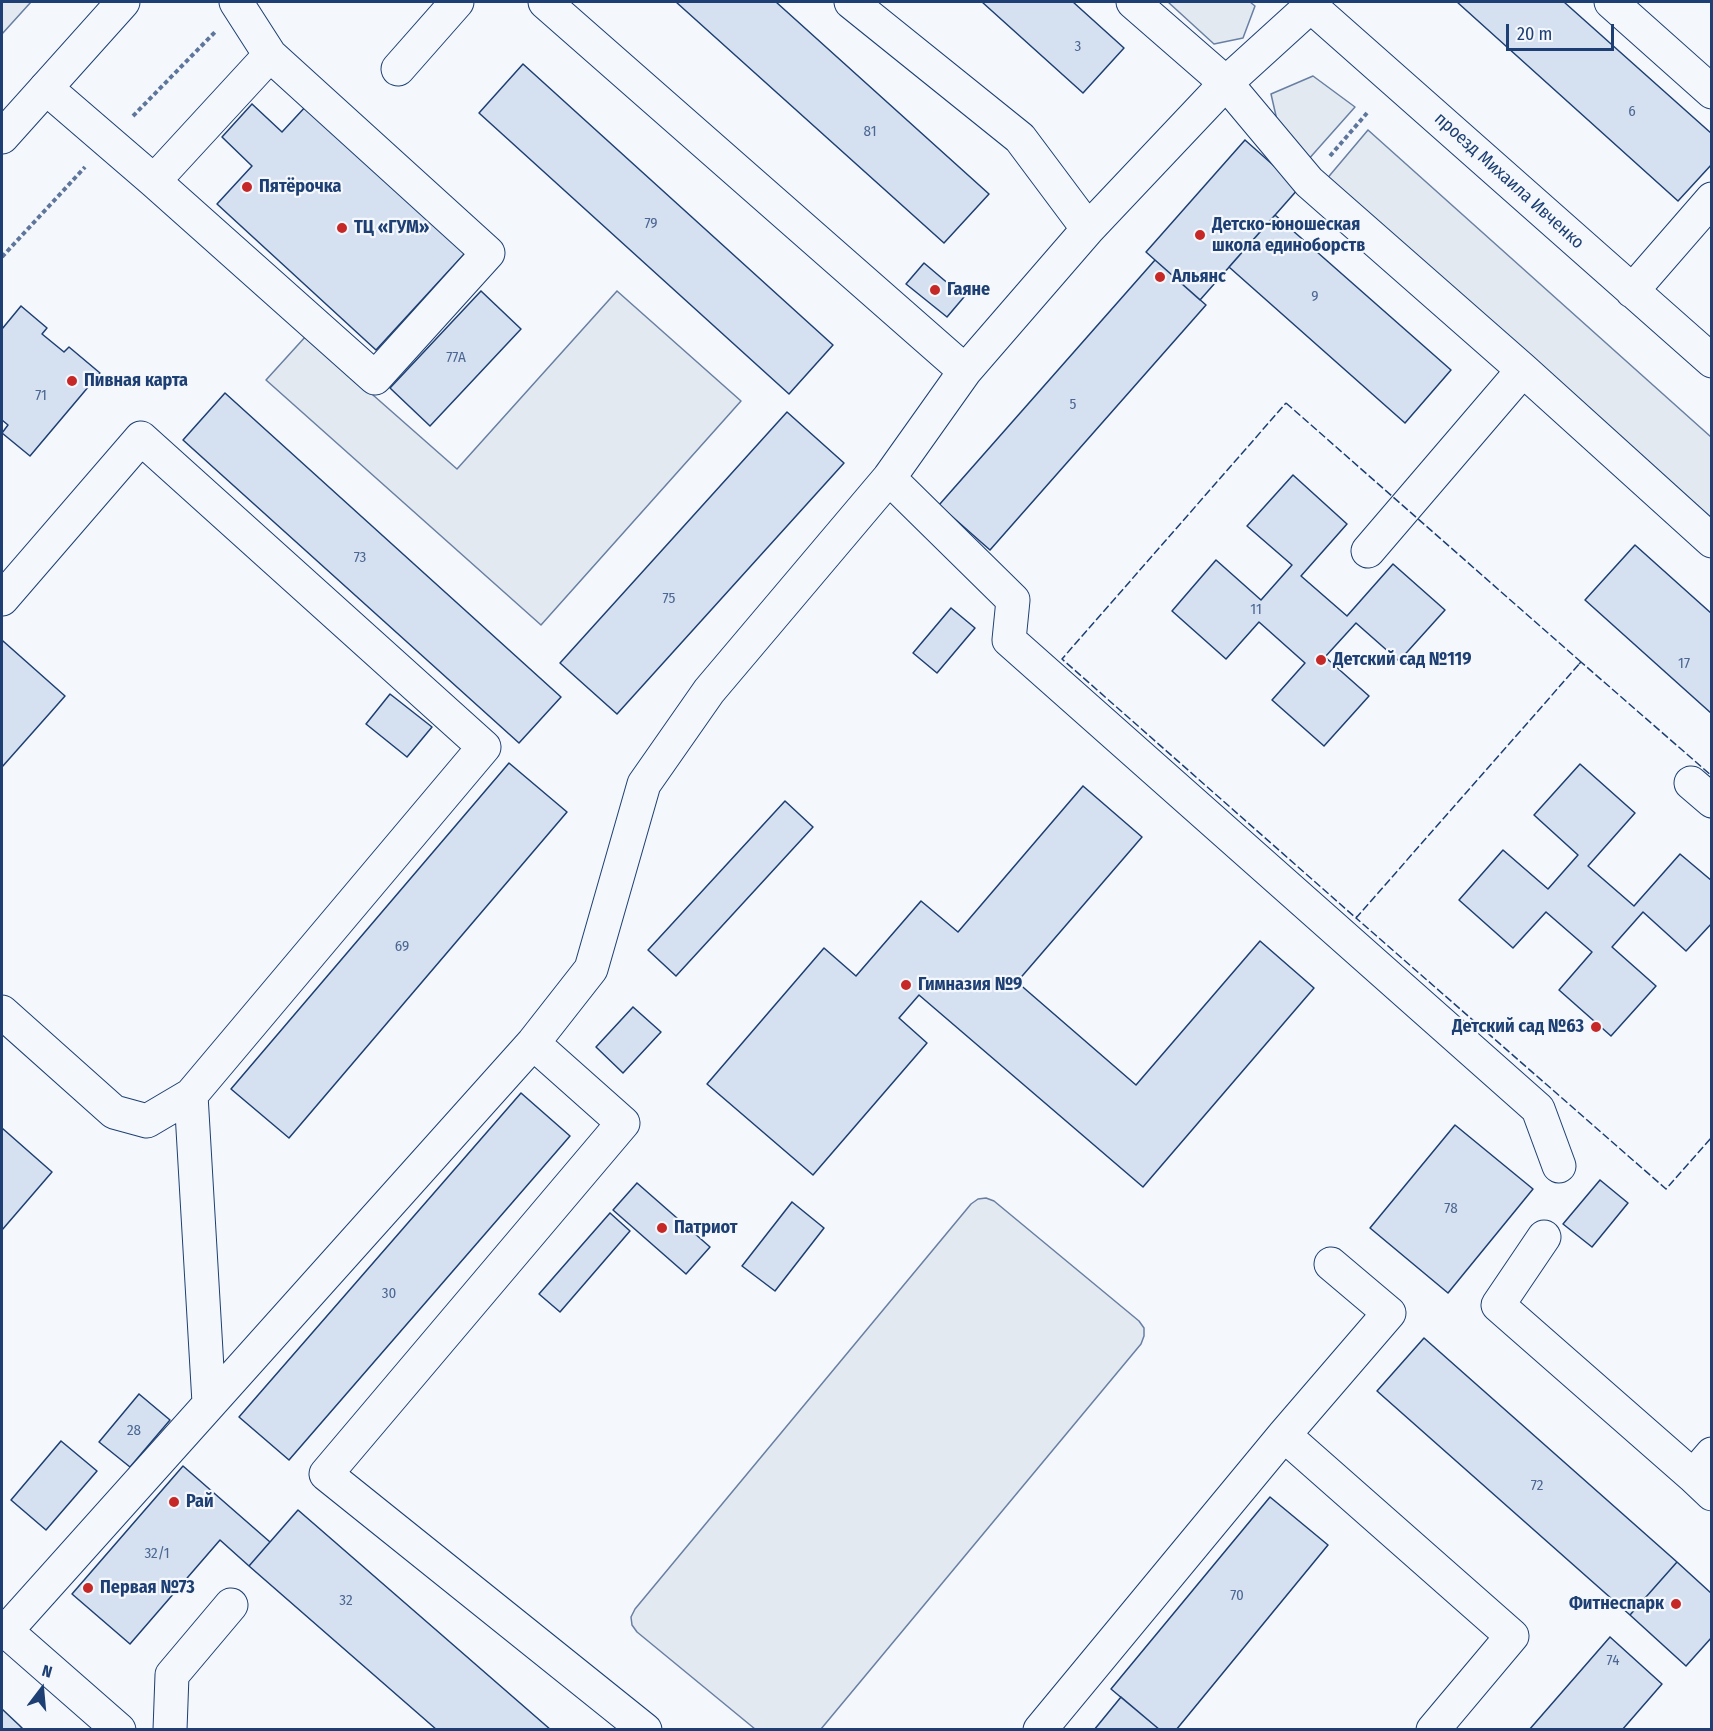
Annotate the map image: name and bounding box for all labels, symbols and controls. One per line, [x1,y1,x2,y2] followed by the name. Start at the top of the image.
[1509,12,1617,50] scale bar
[1517,23,1552,45] text: 20 m
[1075,38,1081,56] house number: 3
[1628,103,1636,121] house number: 6
[1430,108,1588,254] street label: проезд Михаила Ивченко
[864,123,876,141] house number: 81
[259,176,341,198] place label: Пятёрочка
[240,180,254,194] marker: Пятёрочка
[1212,214,1365,256] place label: Детско-юношеская школа единоборств
[644,215,658,233] house number: 79
[354,217,429,239] place label: ТЦ «ГУМ»
[335,221,349,235] marker: ТЦ «ГУМ»
[1193,228,1207,242] marker: Детско-юношеская школа единоборств
[1172,266,1226,288] place label: Альянс
[1153,270,1167,284] marker: Альянс
[947,279,990,301] place label: Гаяне
[928,283,942,297] marker: Гаяне
[1311,288,1319,306] house number: 9
[446,349,466,367] house number: 77А
[84,370,188,392] place label: Пивная карта
[65,374,79,388] marker: Пивная карта
[35,387,47,405] house number: 71
[1070,396,1076,414] house number: 5
[354,549,366,567] house number: 73
[663,590,675,608] house number: 75
[1250,601,1262,619] house number: 11
[1333,649,1471,671] place label: Детский сад №119
[1314,653,1328,667] marker: Детский сад №119
[1678,655,1690,673] house number: 17
[395,938,409,956] house number: 69
[918,974,1022,996] place label: Гимназия №9
[899,978,913,992] marker: Гимназия №9
[1452,1016,1584,1038] place label: Детский сад №63
[1589,1020,1603,1034] marker: Детский сад №63
[1444,1200,1458,1218] house number: 78
[674,1217,737,1239] place label: Патриот
[655,1221,669,1235] marker: Патриот
[382,1285,396,1303] house number: 30
[127,1422,141,1440] house number: 28
[1531,1477,1543,1495] house number: 72
[186,1491,214,1513] place label: Рай
[167,1495,181,1509] marker: Рай
[144,1545,170,1563] house number: 32/1
[100,1577,195,1599] place label: Первая №73
[81,1581,95,1595] marker: Первая №73
[1230,1587,1244,1605] house number: 70
[339,1592,353,1610] house number: 32
[1569,1593,1664,1615] place label: Фитнеспарк
[1669,1597,1683,1611] marker: Фитнеспарк
[1607,1652,1619,1670] house number: 74
[12,1659,72,1719] north arrow
[40,1661,54,1682] text: N

